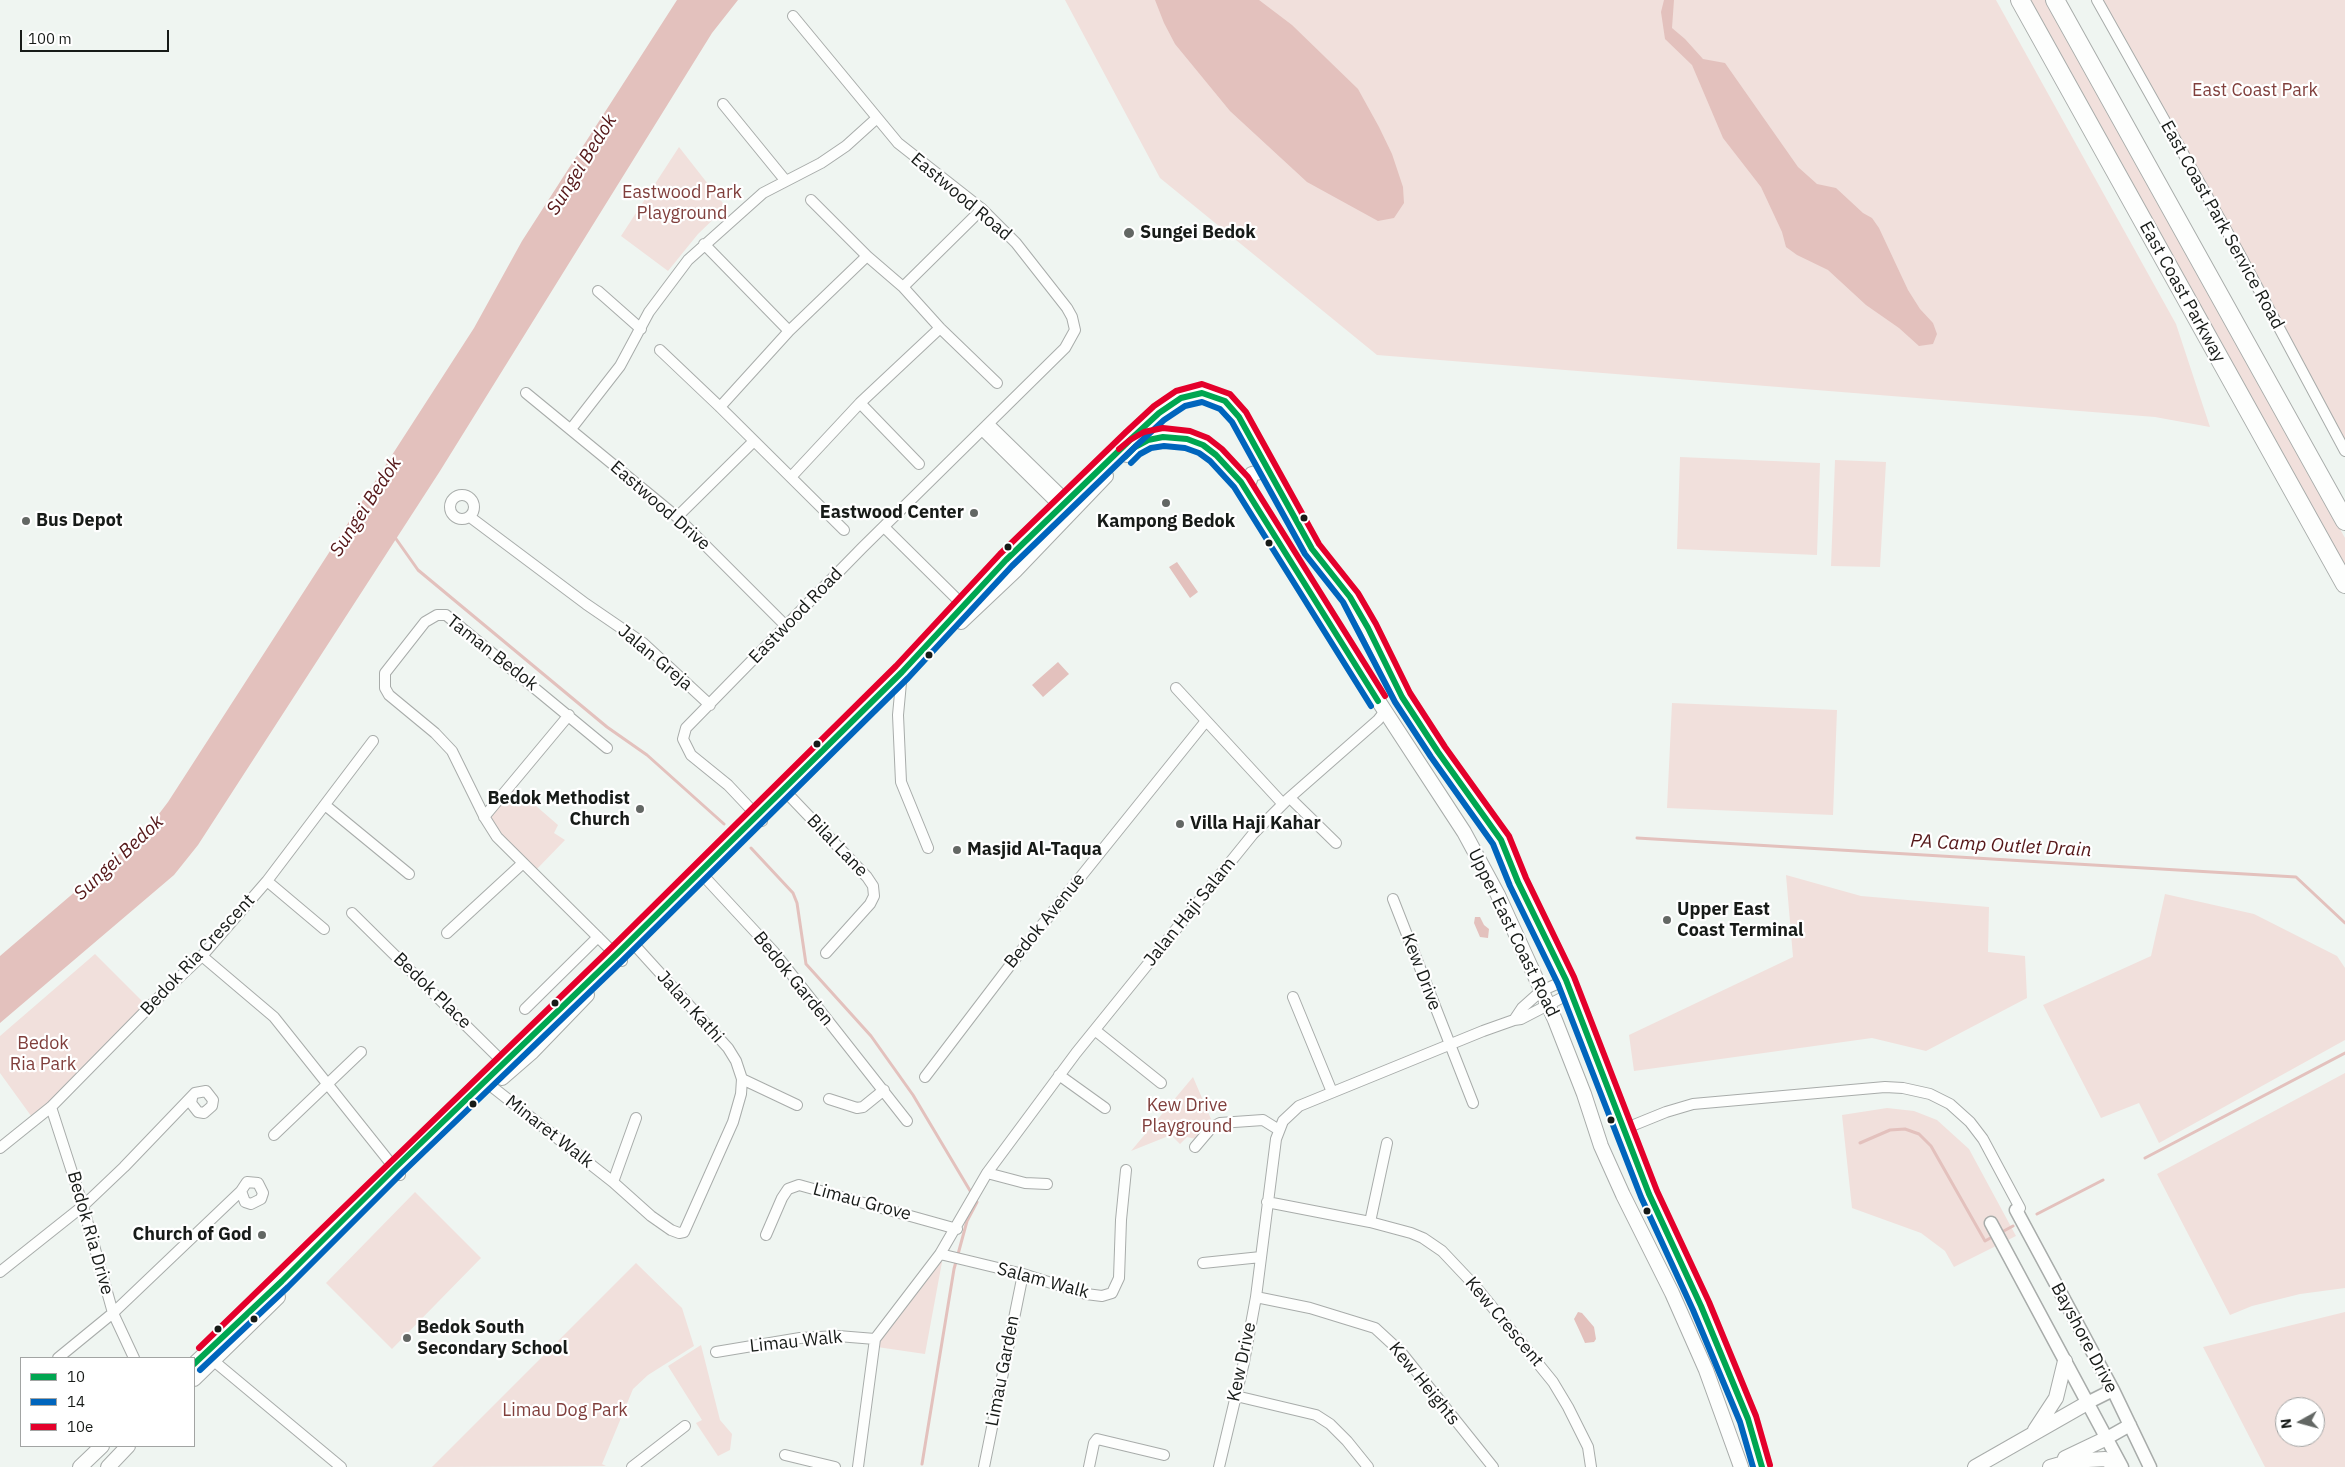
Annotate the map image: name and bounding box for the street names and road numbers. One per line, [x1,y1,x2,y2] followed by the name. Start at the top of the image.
[2156,117,2288,333] street label: East Coast Park Service Road
[906,149,1016,245] street label: Eastwood Road
[2134,218,2230,366] street label: East Coast Parkway
[606,457,714,555] street label: Eastwood Drive
[745,564,847,668] street label: Eastwood Road
[442,611,542,695] street label: Taman Bedok
[613,621,697,695] street label: Jalan Greja
[802,810,872,882] street label: Bilal Lane
[1463,845,1563,1021] street label: Upper East Coast Road
[1140,853,1240,971] street label: Jalan Haji Salam
[1000,869,1090,973] street label: Bedok Avenue
[136,890,260,1020] street label: Bedok Ria Crescent
[748,927,838,1031] street label: Bedok Garden
[1396,931,1446,1013] street label: Kew Drive
[388,948,476,1034] street label: Bedok Place
[652,966,728,1048] street label: Jalan Kathi
[501,1091,597,1173] street label: Minaret Walk
[62,1169,118,1297] street label: Bedok Ria Drive
[810,1179,914,1225] street label: Limau Grove
[995,1258,1091,1304] street label: Salam Walk
[1460,1273,1548,1371] street label: Kew Crescent
[2046,1279,2122,1397] street label: Bayshore Drive
[982,1314,1024,1428] street label: Limau Garden
[1223,1320,1261,1404] street label: Kew Drive
[749,1326,843,1358] street label: Limau Walk
[1384,1338,1464,1430] street label: Kew Heights

